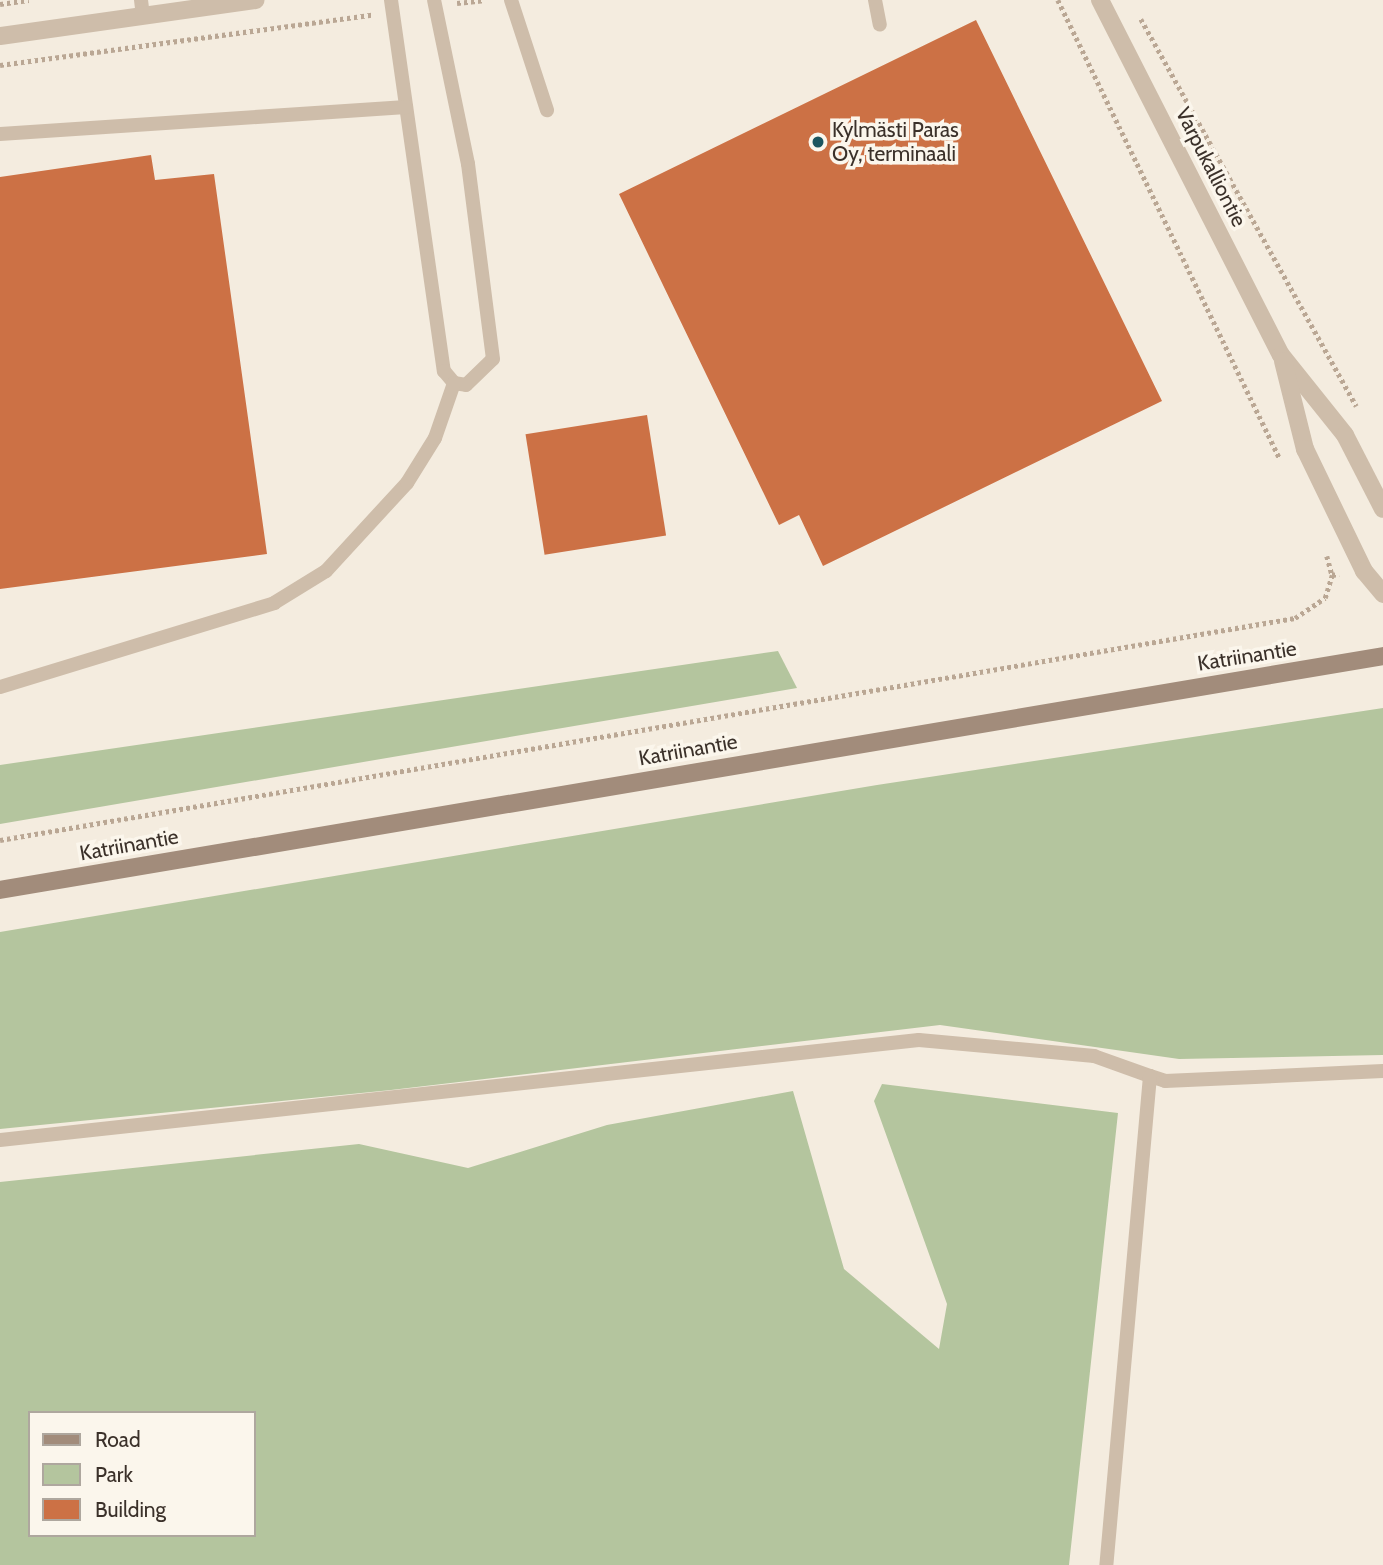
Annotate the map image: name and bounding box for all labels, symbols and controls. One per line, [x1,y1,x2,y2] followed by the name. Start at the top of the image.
[1170,103,1252,231] street label: Varpukalliontie
[832,117,959,167] place label: Kylmästi Paras Oy, terminaali
[810,134,826,150] marker: Kylmästi Paras Oy, terminaali
[1196,636,1298,676] street label: Katriinantie
[637,729,739,771] street label: Katriinantie
[78,824,180,866] street label: Katriinantie
[28,1411,256,1537] legend
[95,1427,141,1452] text: Road
[95,1462,133,1487] text: Park
[95,1497,166,1522] text: Building

